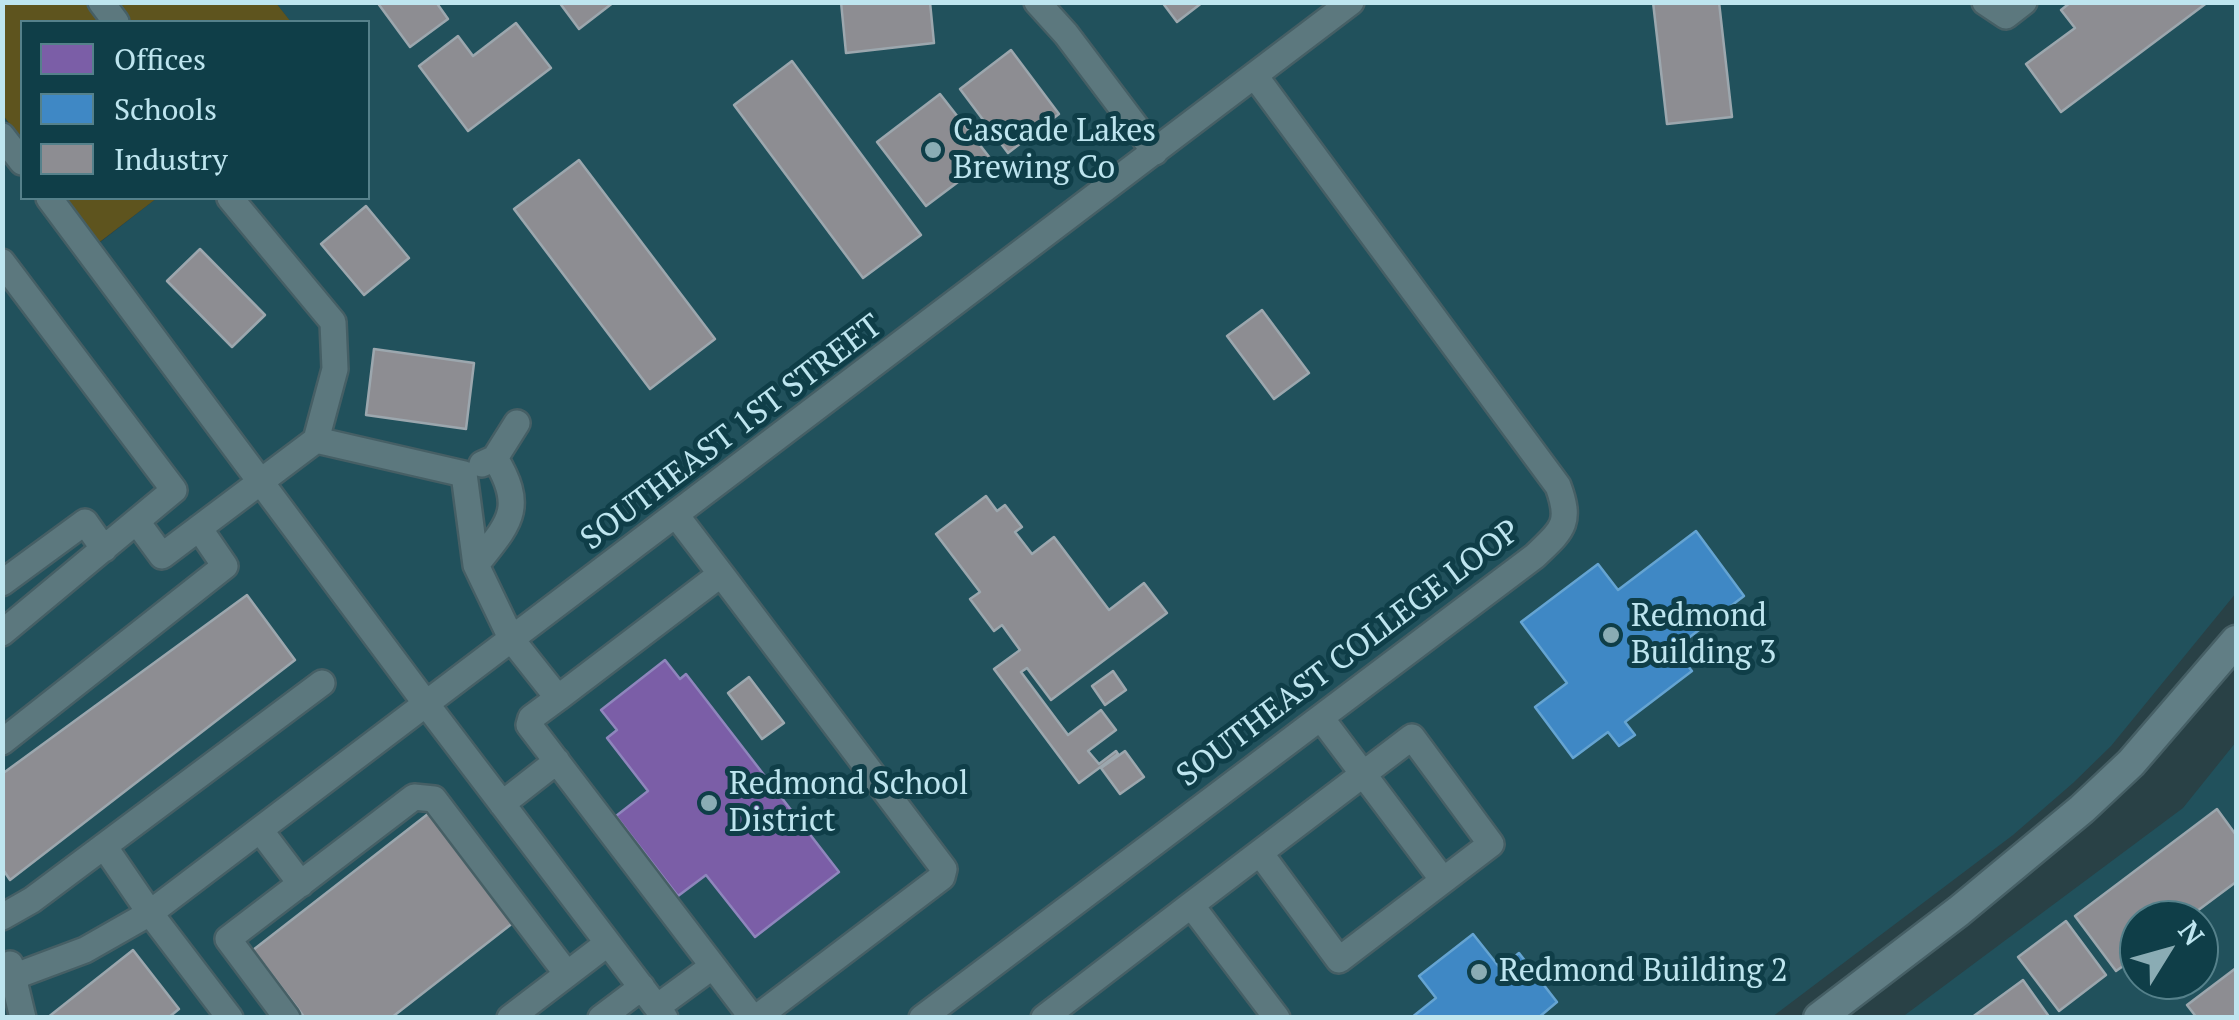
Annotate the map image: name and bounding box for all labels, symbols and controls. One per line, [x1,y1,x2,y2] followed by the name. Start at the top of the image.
[20,20,370,200] legend
[114,39,206,79] text: Offices
[114,89,217,129] text: Schools
[953,113,1156,188] place label: Cascade Lakes Brewing Co
[114,139,228,179] text: Industry
[922,139,944,161] marker: Cascade Lakes Brewing Co
[574,307,890,559] street label: SOUTHEAST 1ST STREET
[1170,512,1528,796] street label: SOUTHEAST COLLEGE LOOP
[1631,598,1776,673] place label: Redmond Building 3
[1600,624,1622,646] marker: Redmond Building 3
[729,766,968,841] place label: Redmond School District
[698,792,720,814] marker: Redmond School District
[2119,900,2219,1000] north arrow
[2171,913,2213,952] text: N
[1499,953,1788,991] place label: Redmond Building 2
[1468,961,1490,983] marker: Redmond Building 2

